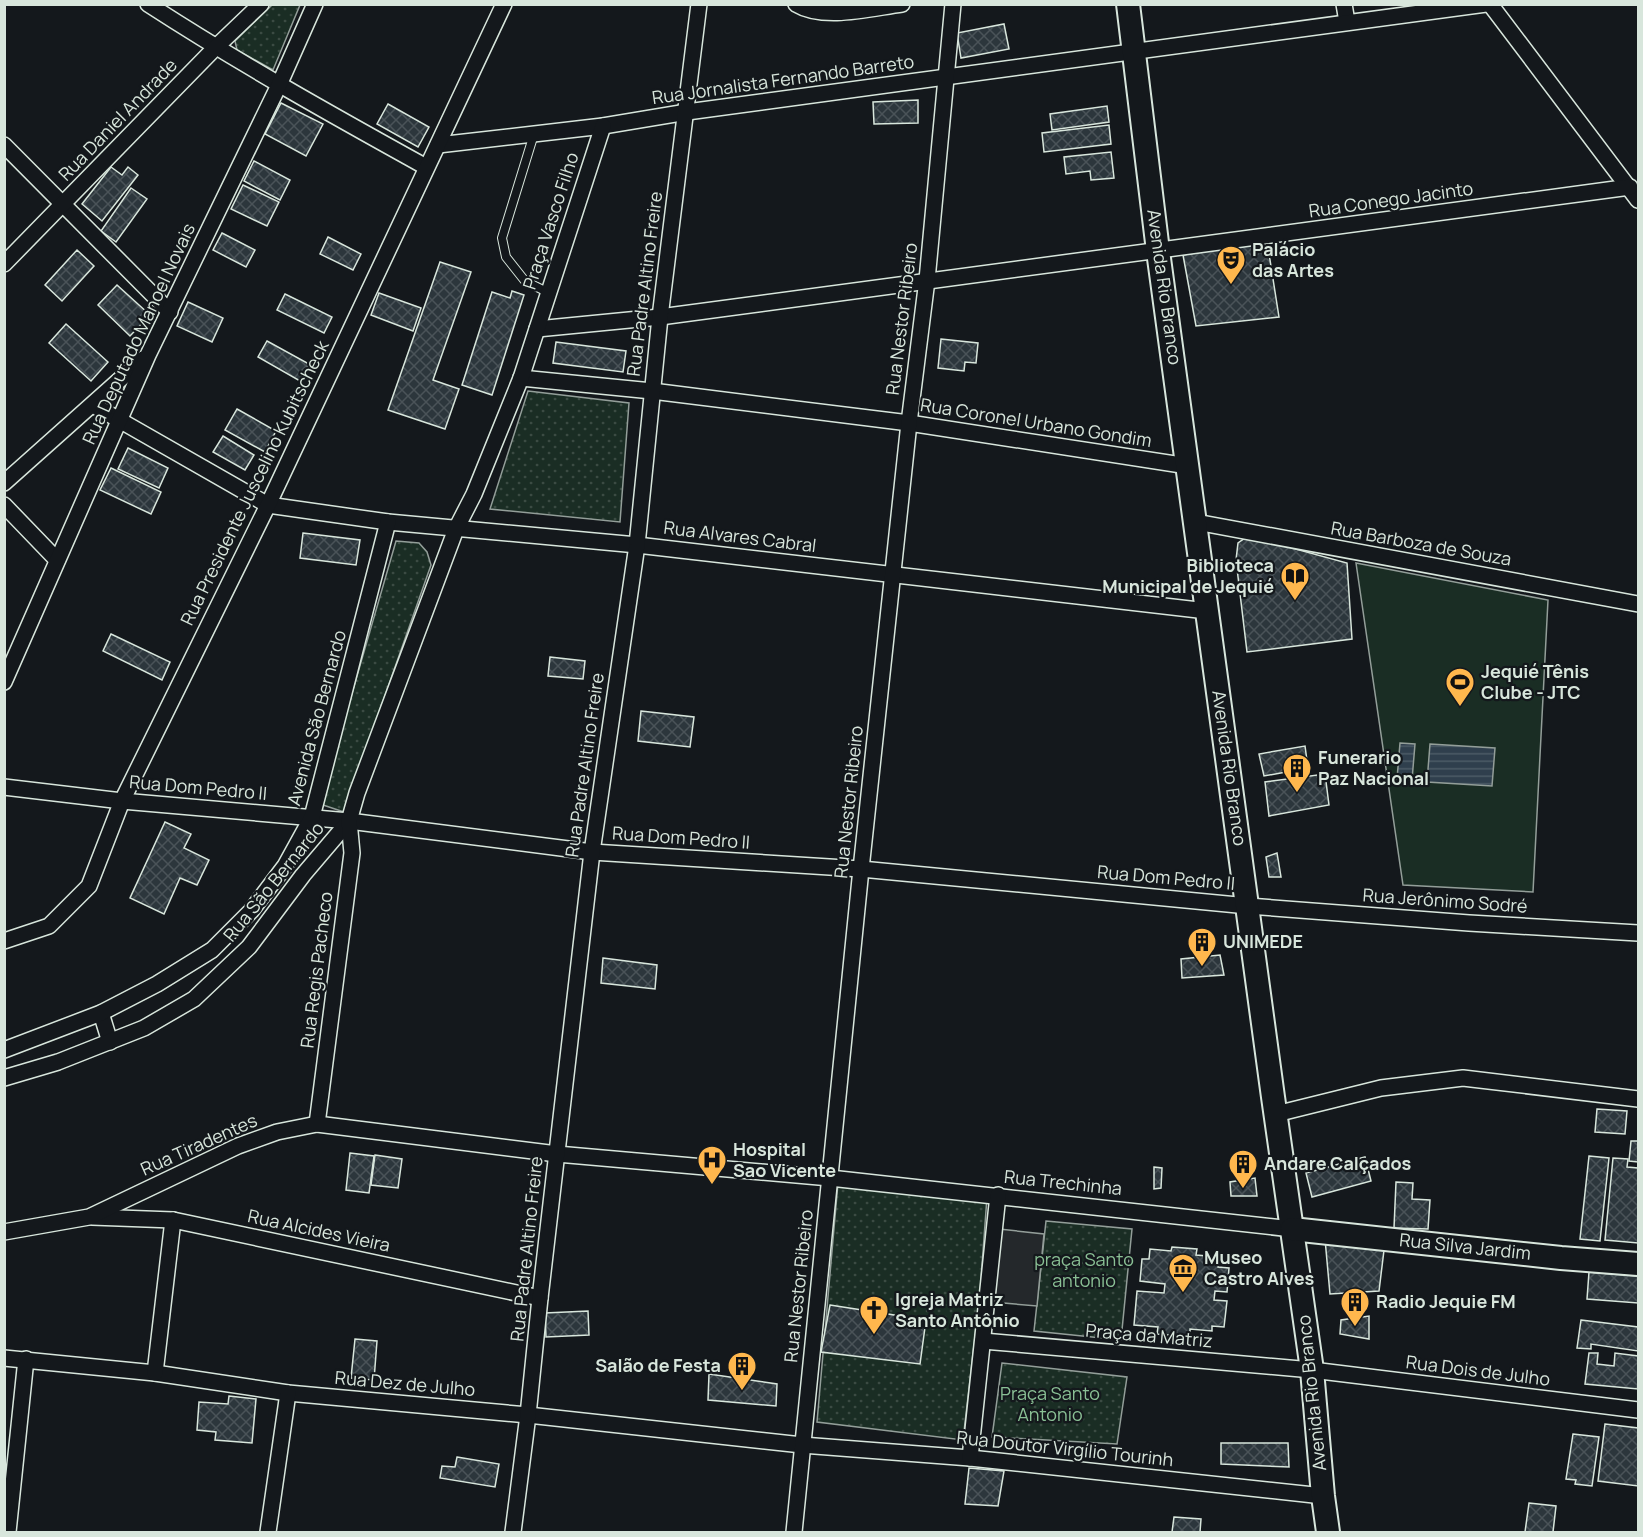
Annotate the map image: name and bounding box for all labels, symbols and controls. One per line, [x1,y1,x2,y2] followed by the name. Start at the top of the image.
[650,49,915,109] street label: Rua Jornalista Fernando Barreto
[53,53,182,186] street label: Rua Daniel Andrade
[517,149,584,292] street label: Praça Vasco Filho
[1307,176,1475,222] street label: Rua Conego Jacinto
[621,190,667,378] street label: Rua Padre Altino Freire
[1142,208,1188,366] street label: Avenida Rio Branco
[76,219,200,448] street label: Rua Deputado Manoel Novais
[1252,237,1334,282] place label: Palácio das Artes
[880,241,922,396] street label: Rua Nestor Ribeiro
[1215,244,1247,286] theatre icon: Palácio das Artes
[175,335,334,629] street label: Rua Presidente Juscelino Kubitscheck
[919,392,1154,452] street label: Rua Coronel Urbano Gondim
[662,515,818,557] street label: Rua Alvares Cabral
[1329,515,1513,571] street label: Rua Barboza de Souza
[1102,553,1274,598] place label: Biblioteca Municipal de Jequié
[1279,560,1311,602] library icon: Biblioteca Municipal de Jequié
[281,627,351,808] street label: Avenida São Bernardo
[1481,659,1589,704] place label: Jequié Tênis Clube - JTC
[1444,666,1476,708] sports icon: Jequié Tênis Clube - JTC
[559,671,609,859] street label: Rua Padre Altino Freire
[1207,689,1253,847] street label: Avenida Rio Branco
[828,724,868,879] street label: Rua Nestor Ribeiro
[1318,745,1429,790] place label: Funerario Paz Nacional
[1281,752,1313,794] building icon: Funerario Paz Nacional
[128,769,268,805] street label: Rua Dom Pedro II
[218,817,329,946] street label: Rua São Bernardo
[611,820,751,854] street label: Rua Dom Pedro II
[1096,859,1236,895] street label: Rua Dom Pedro II
[1362,882,1528,918] street label: Rua Jerônimo Sodré
[295,890,338,1049] street label: Rua Regis Pacheco
[1186,926,1218,968] building icon: UNIMEDE
[1223,929,1303,953] place label: UNIMEDE
[137,1108,261,1180] street label: Rua Tiradentes
[733,1137,836,1182] place label: Hospital Sao Vicente
[696,1144,728,1186] hospital icon: Hospital Sao Vicente
[1227,1148,1259,1190] building icon: Andare Calçados
[1264,1151,1411,1175] place label: Andare Calçados
[504,1155,548,1343] street label: Rua Padre Altino Freire
[1003,1164,1123,1200] street label: Rua Trechinha
[246,1203,393,1257] street label: Rua Alcides Vieira
[778,1208,818,1363] street label: Rua Nestor Ribeiro
[1398,1227,1532,1265] street label: Rua Silva Jardim
[1204,1245,1314,1290] place label: Museo Castro Alves
[1034,1247,1134,1292] park label: praça Santo antonio
[1167,1252,1199,1294] museum icon: Museo Castro Alves
[1339,1286,1371,1328] building icon: Radio Jequie FM
[895,1287,1020,1332] place label: Igreja Matriz Santo Antônio
[1376,1289,1516,1313] place label: Radio Jequie FM
[858,1294,890,1336] church icon: Igreja Matriz Santo Antônio
[1291,1314,1331,1472] street label: Avenida Rio Branco
[1085,1318,1214,1353] street label: Praça da Matriz
[1405,1349,1552,1391] street label: Rua Dois de Julho
[726,1350,758,1392] building icon: Salão de Festa
[595,1353,721,1377] place label: Salão de Festa
[334,1365,476,1401] street label: Rua Dez de Julho
[1000,1381,1100,1426] park label: Praça Santo Antonio
[956,1425,1175,1471] street label: Rua Doutor Virgílio Tourinh

